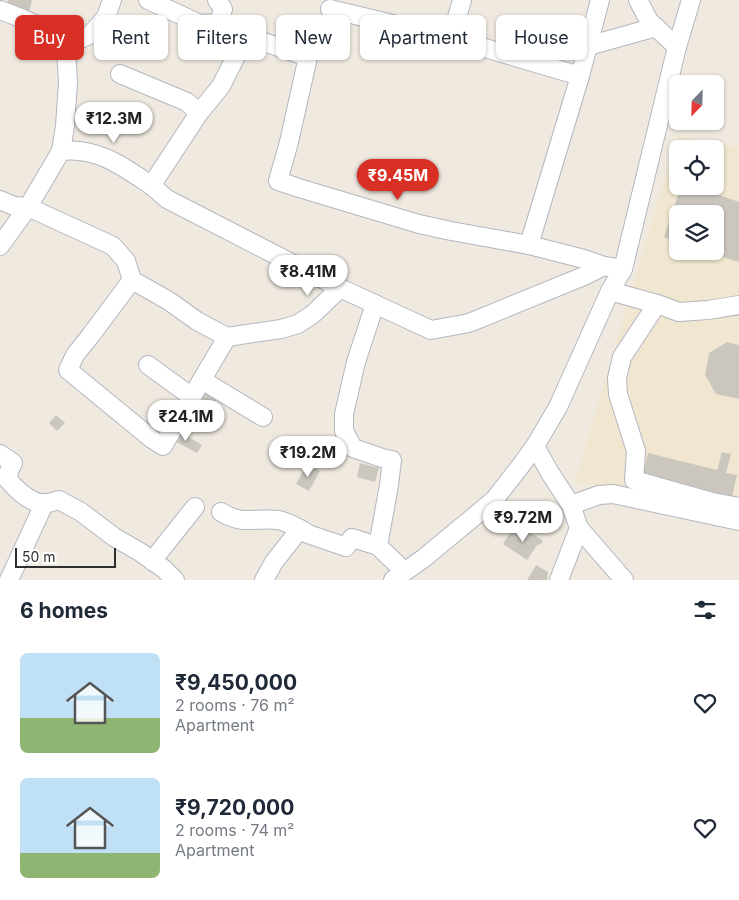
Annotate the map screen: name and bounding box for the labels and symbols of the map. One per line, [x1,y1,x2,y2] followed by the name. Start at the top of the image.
[669,75,724,130] north arrow
[73,102,155,144] pin: ₹12.3M
[357,158,439,201] pin: ₹9.45M
[267,254,349,297] pin: ₹8.41M
[145,400,227,442] pin: ₹24.1M
[267,436,349,478] pin: ₹19.2M
[482,500,564,543] pin: ₹9.72M
[15,545,116,568] scale bar

